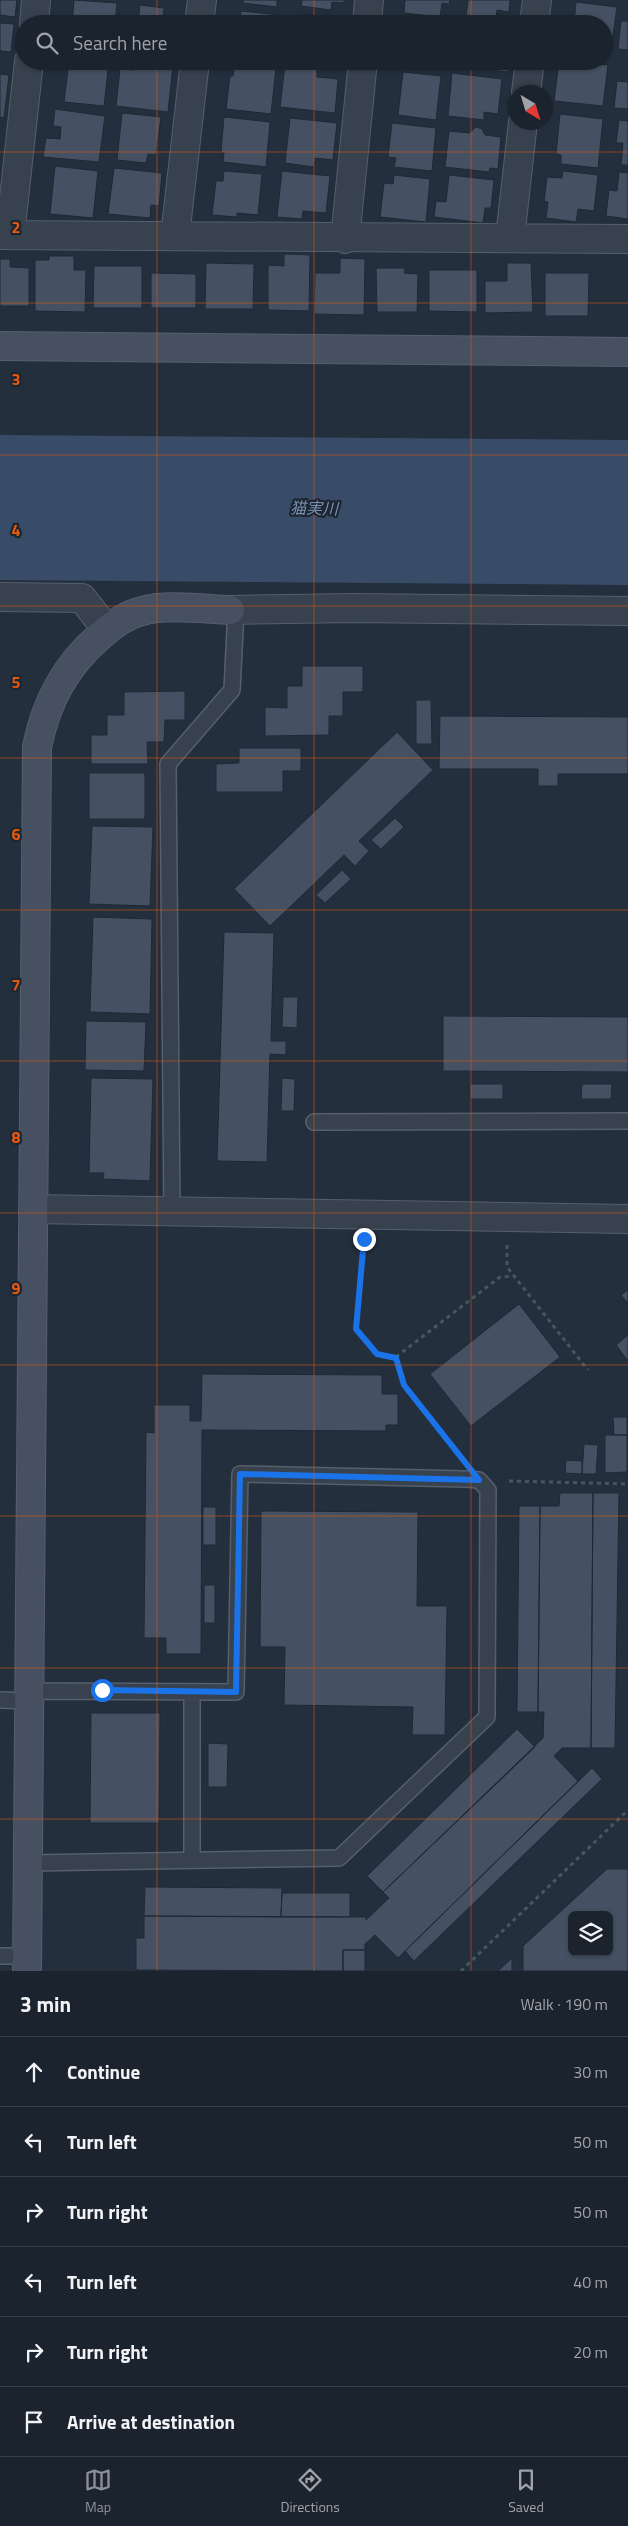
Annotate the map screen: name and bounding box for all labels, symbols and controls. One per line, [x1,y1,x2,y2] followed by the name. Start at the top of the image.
[15,15,613,70] search box
[73,28,167,57] text: Search here
[33,29,61,57] icon: search
[508,85,553,130] north arrow
[12,215,20,239] text: 2
[12,367,20,391] text: 3
[290,496,340,520] water label: 猫実川
[12,518,21,542] text: 4
[12,670,21,694] text: 5
[12,822,21,846] text: 6
[12,973,20,997] text: 7
[12,1125,21,1149] text: 8
[353,1228,376,1251] route end
[12,1276,21,1300] text: 9
[91,1679,114,1702] route start
[568,1911,613,1956] map controls
[568,1911,613,1956] button: layers
[20,1988,71,2020] text: 3 min
[520,1992,608,2016] text: Walk · 190 m
[67,2057,140,2086] text: Continue
[20,2058,48,2086] icon: ahead
[573,2060,608,2084] text: 30 m
[67,2127,137,2156] text: Turn left
[20,2128,48,2156] icon: left
[573,2130,608,2154] text: 50 m
[67,2197,148,2226] text: Turn right
[20,2198,48,2226] icon: right
[573,2200,608,2224] text: 50 m
[67,2267,137,2296] text: Turn left
[20,2268,48,2296] icon: left
[573,2270,608,2294] text: 40 m
[67,2337,148,2366] text: Turn right
[20,2338,48,2366] icon: right
[573,2340,608,2364] text: 20 m
[67,2407,235,2436] text: Arrive at destination
[20,2408,48,2436] icon: arrive
[84,2466,112,2517] tab: Map
[280,2466,340,2517] tab: Directions
[508,2466,544,2517] tab: Saved

